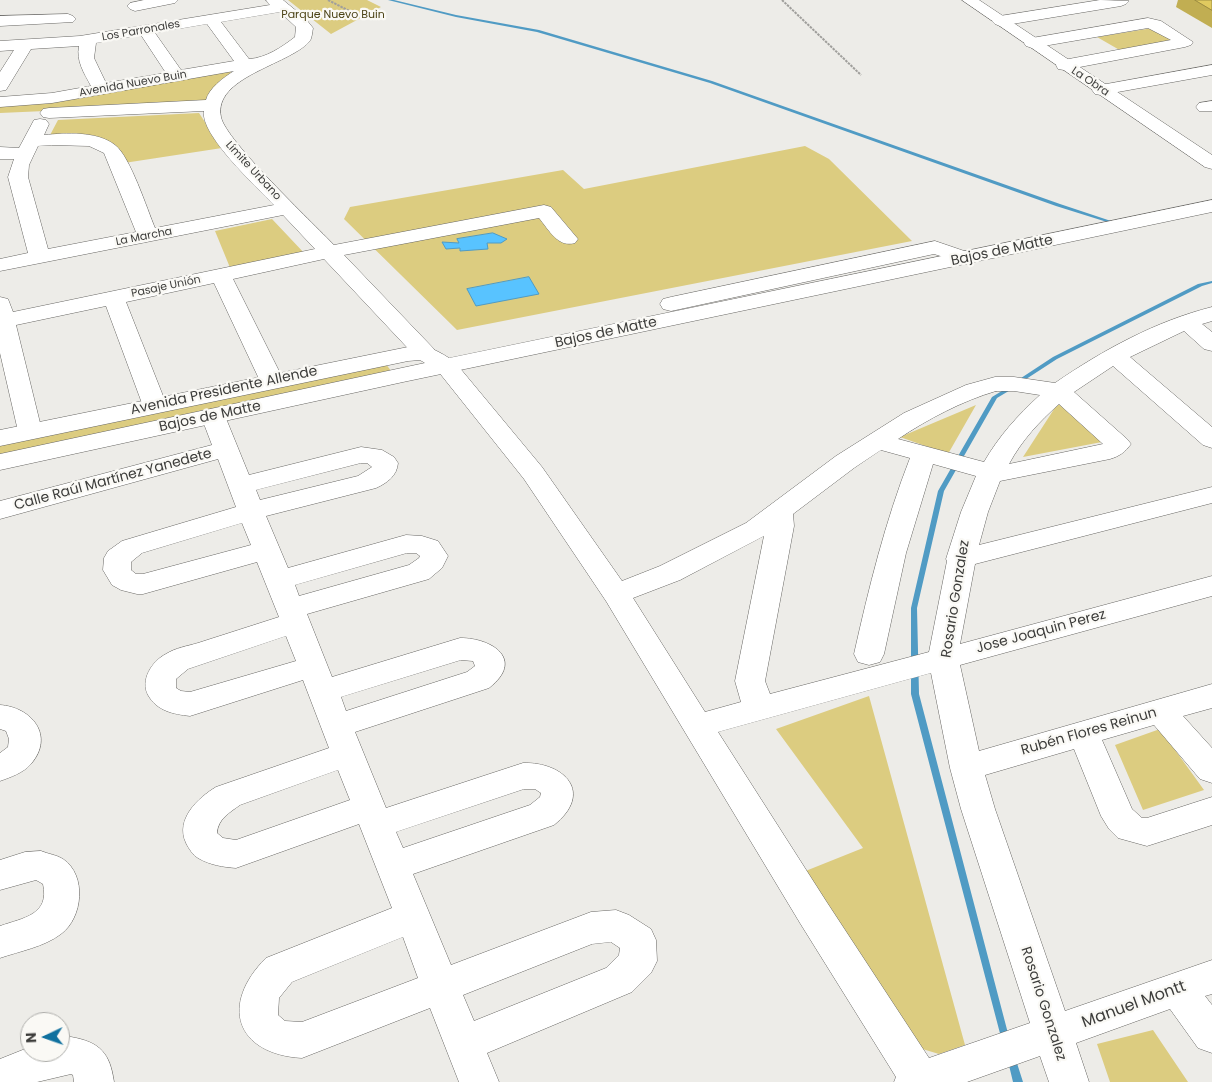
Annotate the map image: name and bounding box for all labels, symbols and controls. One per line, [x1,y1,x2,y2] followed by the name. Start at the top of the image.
[281,8,385,22] park label: Parque Nuevo Buin
[101,18,181,44] street label: Los Parronales
[1069,65,1111,99] street label: La Obra
[78,68,188,100] street label: Avenida Nuevo Buin
[222,139,284,203] street label: Límite Urbano
[115,225,173,249] street label: La Marcha
[949,232,1055,270] street label: Bajos de Matte
[130,273,202,301] street label: Pasaje Unión
[553,314,659,352] street label: Bajos de Matte
[129,363,319,419] street label: Avenida Presidente Allende
[157,398,263,436] street label: Bajos de Matte
[12,445,214,515] street label: Calle Raúl Martínez Yanedete
[938,539,974,659] street label: Rosario Gonzalez
[974,607,1108,657] street label: Jose Joaquin Perez
[1019,705,1159,759] street label: Rubén Flores Reinun
[1017,945,1069,1063] street label: Rosario Gonzalez
[1079,977,1189,1033] street label: Manuel Montt
[20,1012,70,1062] north arrow
[21,1032,41,1044] text: N

